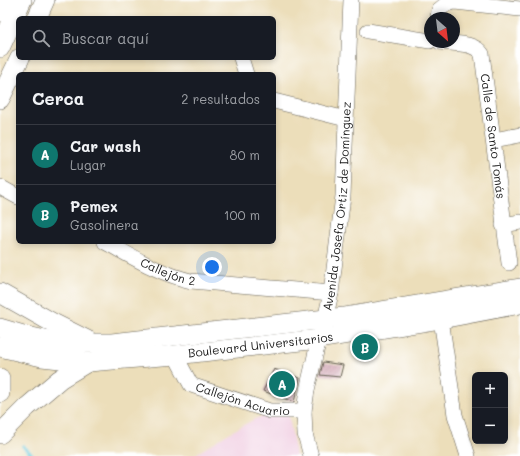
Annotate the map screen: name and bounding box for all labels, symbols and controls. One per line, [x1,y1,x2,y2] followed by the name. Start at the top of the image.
[424,12,460,48] north arrow
[16,16,276,60] search box
[30,27,52,49] icon: search
[62,28,149,48] text: Buscar aquí
[478,73,510,200] street label: Calle de Santo Tomás
[32,87,84,109] text: Cerca
[181,90,260,107] text: 2 resultados
[318,101,354,312] street label: Avenida Josefa Ortiz de Domínguez
[70,136,141,156] text: Car wash
[40,146,50,163] text: A
[230,146,260,163] text: 80 m
[70,156,106,173] text: Lugar
[70,196,118,216] text: Pemex
[41,206,49,223] text: B
[224,206,260,223] text: 100 m
[70,216,139,233] text: Gasolinera
[138,254,196,288] street label: Callejón 2
[202,257,222,277] your location
[187,328,335,360] street label: Boulevard Universitarios
[352,332,378,362] pin: B
[269,369,295,399] pin: A
[472,372,508,444] map controls
[472,372,508,408] button: +
[194,377,292,417] street label: Callejón Acuario
[472,408,508,444] button: −

